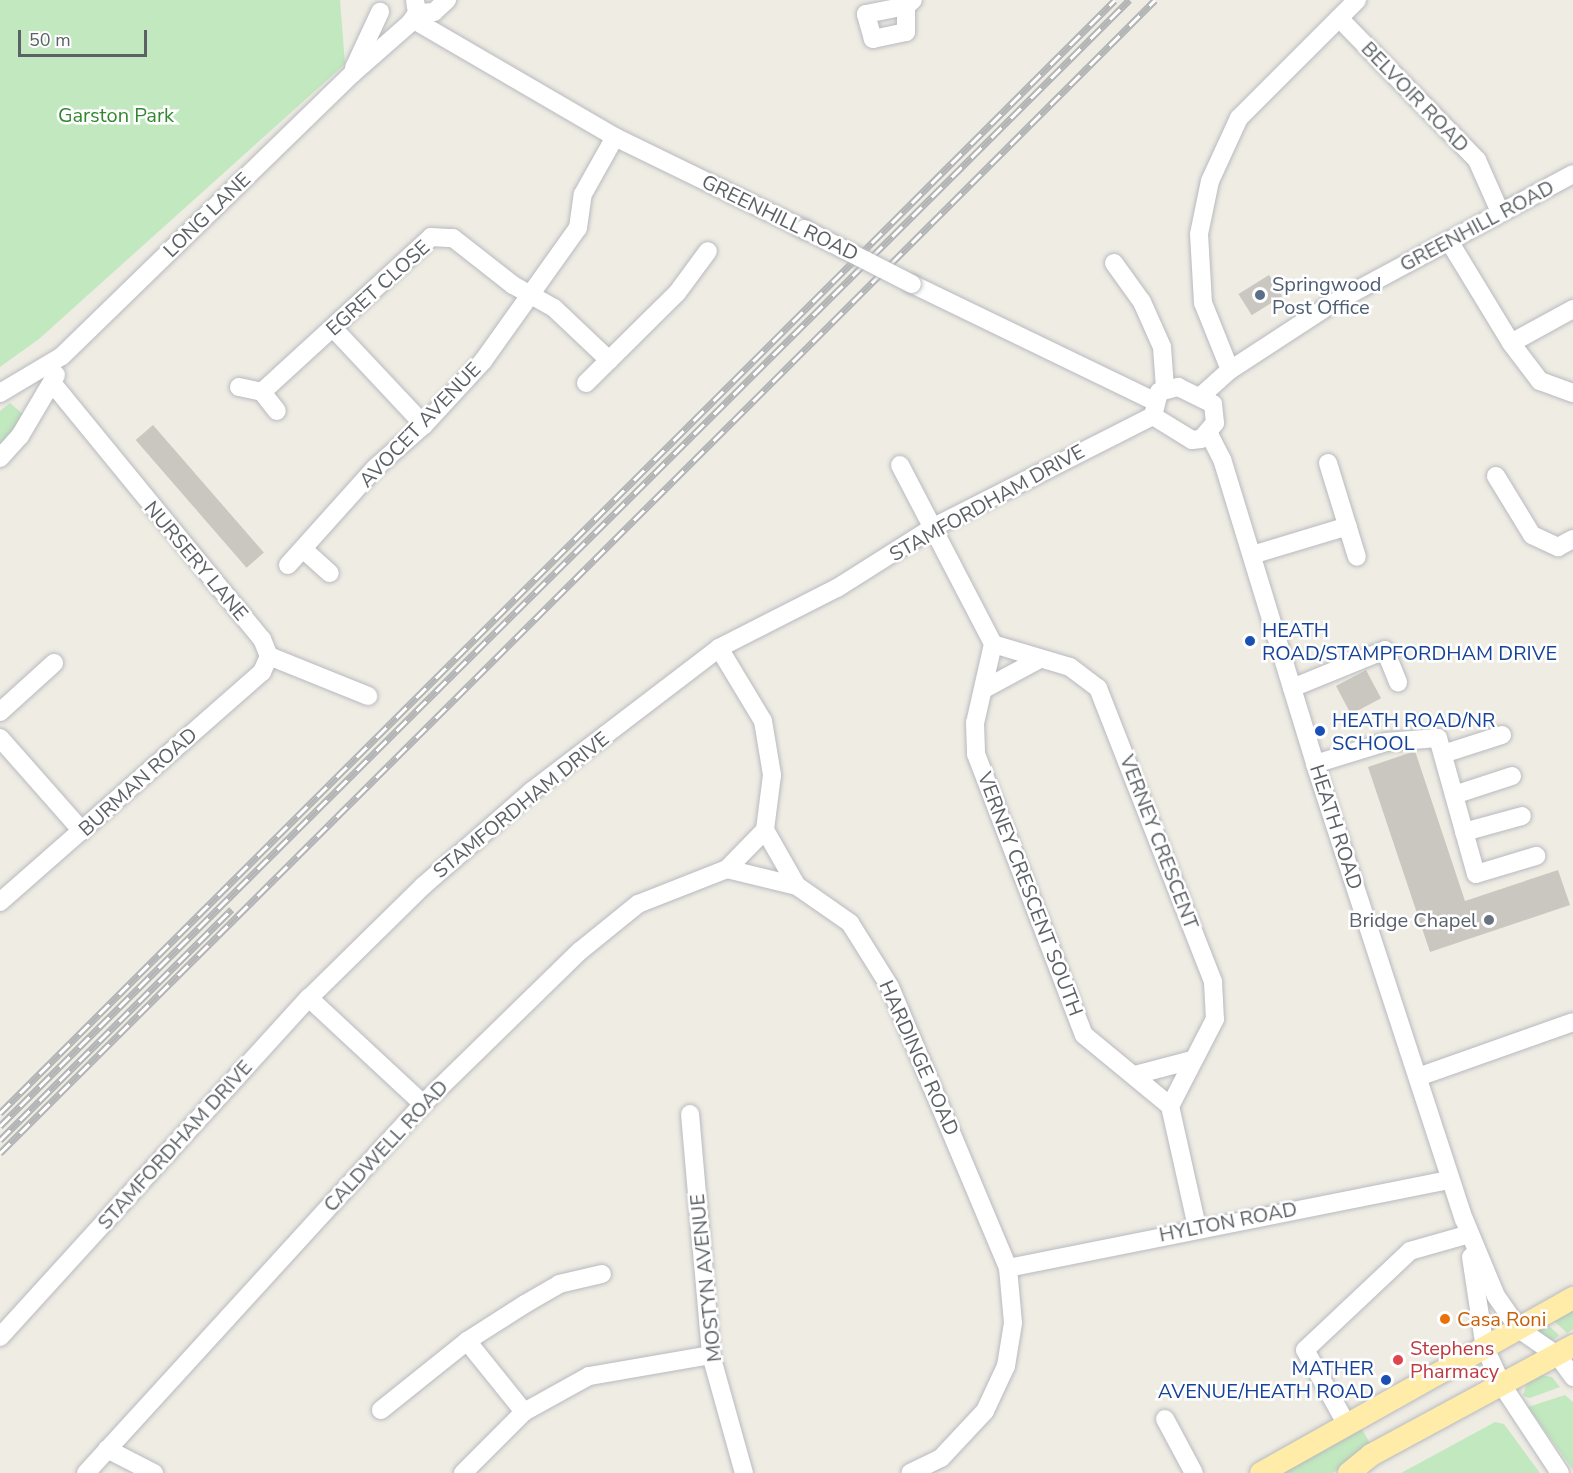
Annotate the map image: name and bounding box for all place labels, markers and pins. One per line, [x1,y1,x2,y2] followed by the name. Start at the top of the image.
[1272,272,1381,319] place label: Springwood Post Office
[1253,288,1267,302] marker: Springwood Post Office
[1262,618,1557,665] place label: HEATH ROAD/STAMPFORDHAM DRIVE
[1243,634,1257,648] marker: HEATH ROAD/STAMPFORDHAM DRIVE
[1332,708,1495,755] place label: HEATH ROAD/NR SCHOOL
[1313,724,1327,738] marker: HEATH ROAD/NR SCHOOL
[1349,908,1477,932] place label: Bridge Chapel
[1482,913,1496,927] marker: Bridge Chapel
[1457,1307,1546,1331] place label: Casa Roni
[1438,1312,1452,1326] marker: Casa Roni
[1410,1336,1499,1383] place label: Stephens Pharmacy
[1391,1353,1405,1367] marker: Stephens Pharmacy
[1158,1356,1374,1403] place label: MATHER AVENUE/HEATH ROAD
[1379,1373,1393,1387] marker: MATHER AVENUE/HEATH ROAD

